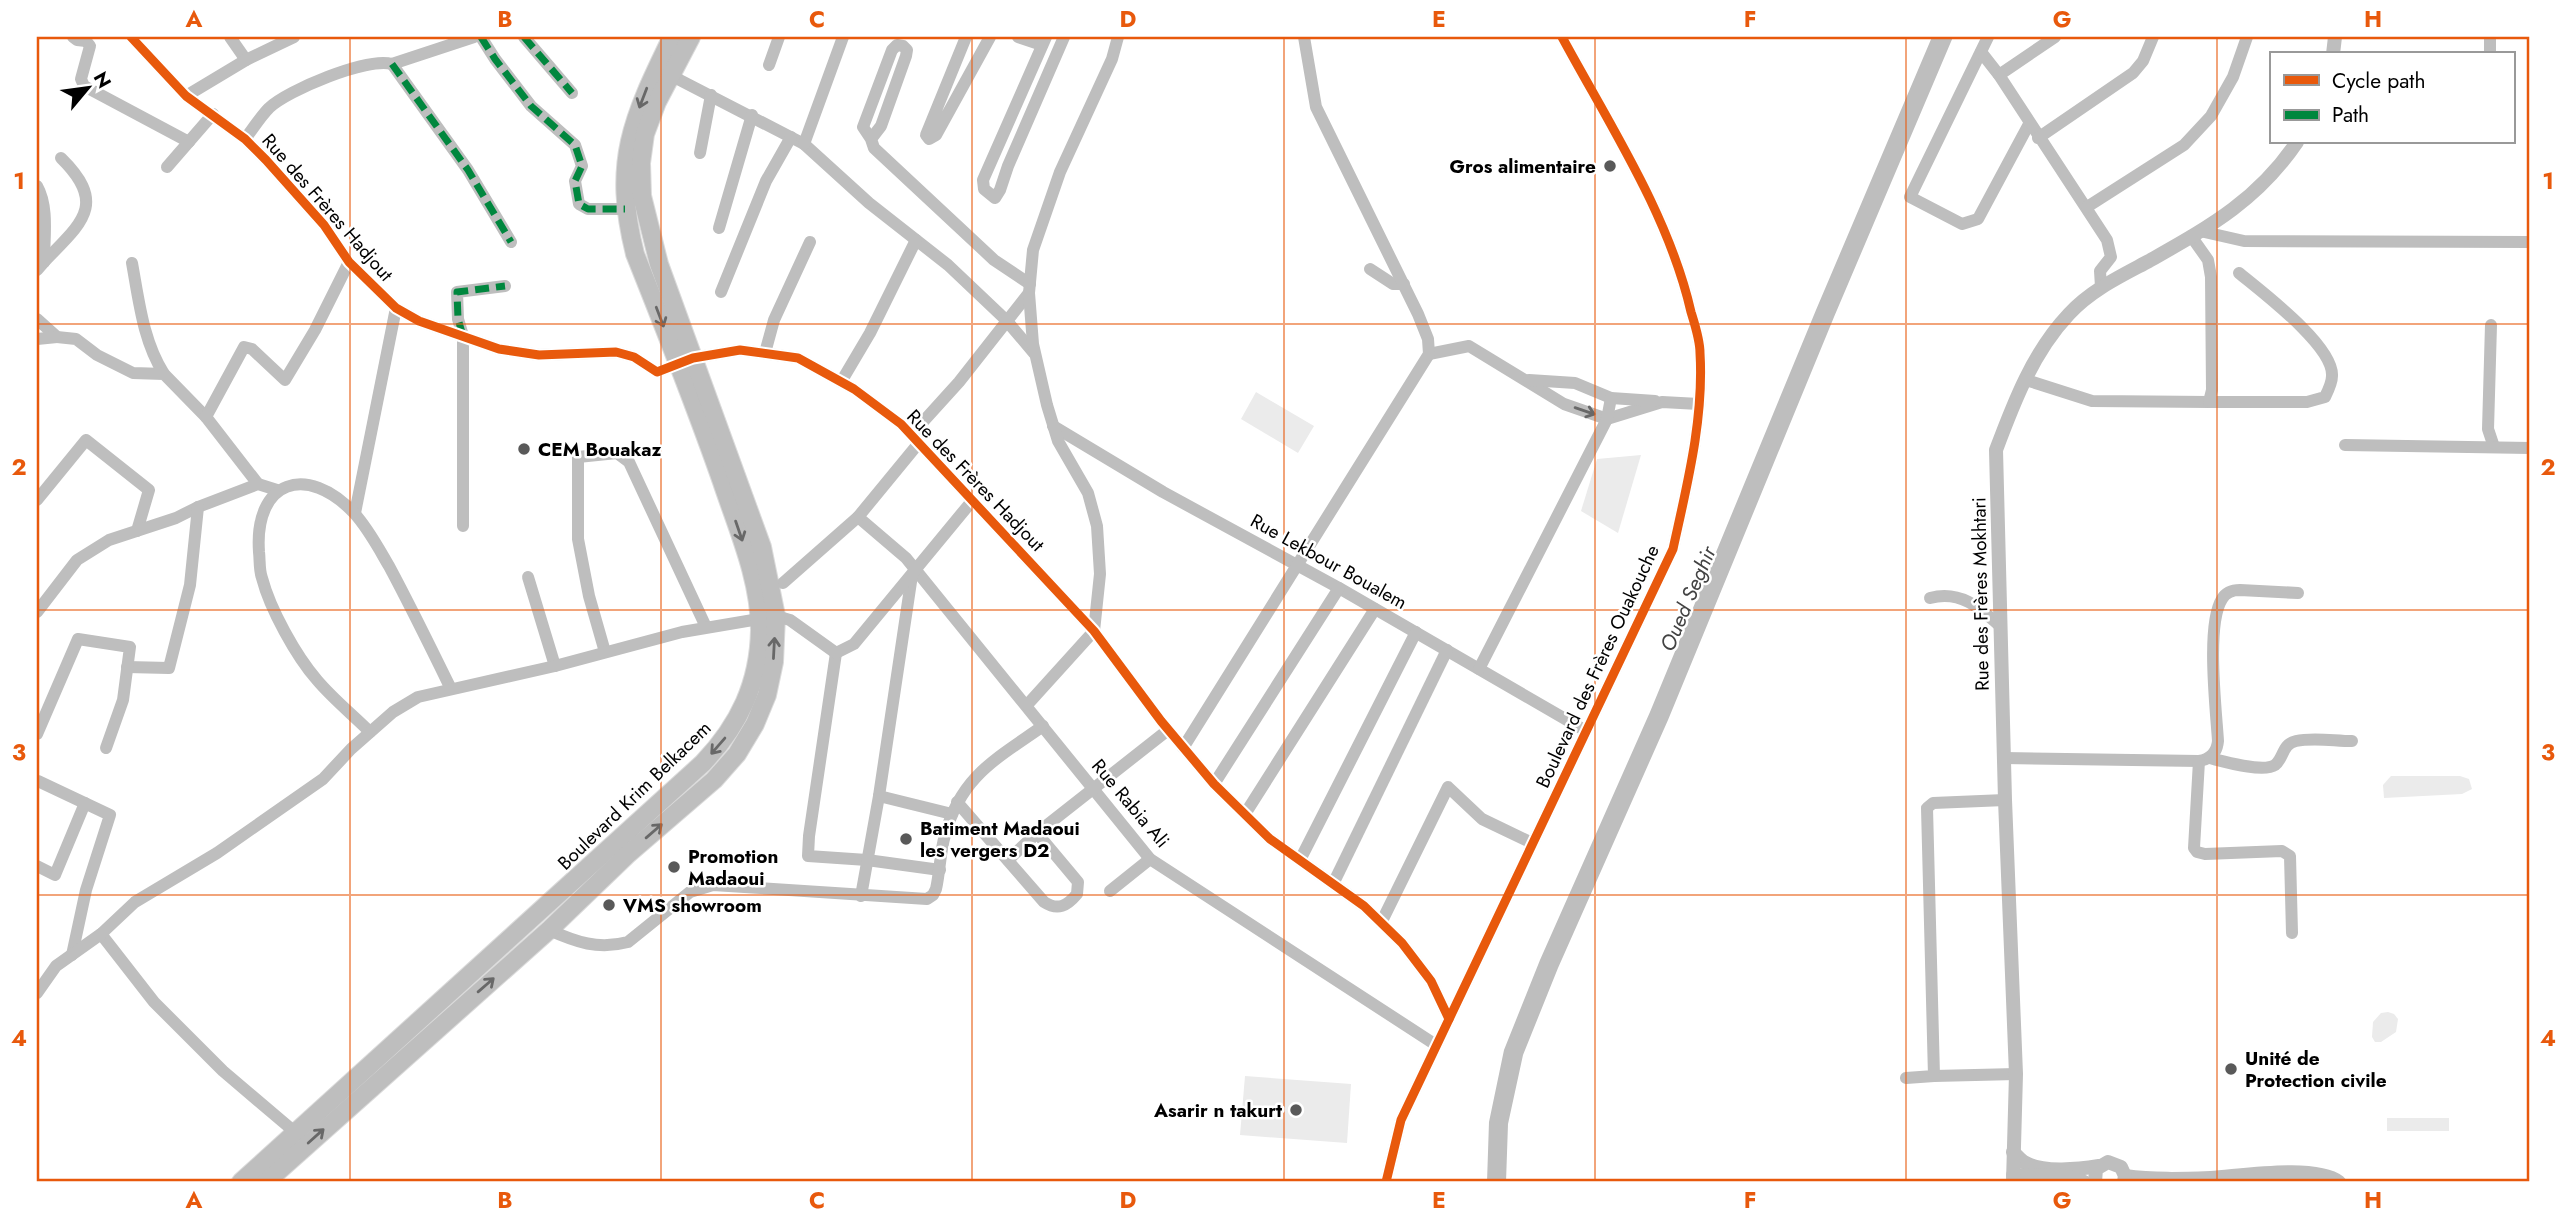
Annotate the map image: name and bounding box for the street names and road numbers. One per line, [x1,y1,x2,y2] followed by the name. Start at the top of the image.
[256,128,400,287] street label: Rue des Frères Hadjout
[901,403,1051,558] street label: Rue des Frères Hadjout
[1965,497,1996,691] street label: Rue des Frères Mokhtari
[1246,507,1412,616] street label: Rue Lekbour Boualem
[1529,540,1666,792] street label: Boulevard des Frères Ouakouche
[552,715,717,876] street label: Boulevard Krim Belkacem
[1085,753,1176,853] street label: Rue Rabia Ali

